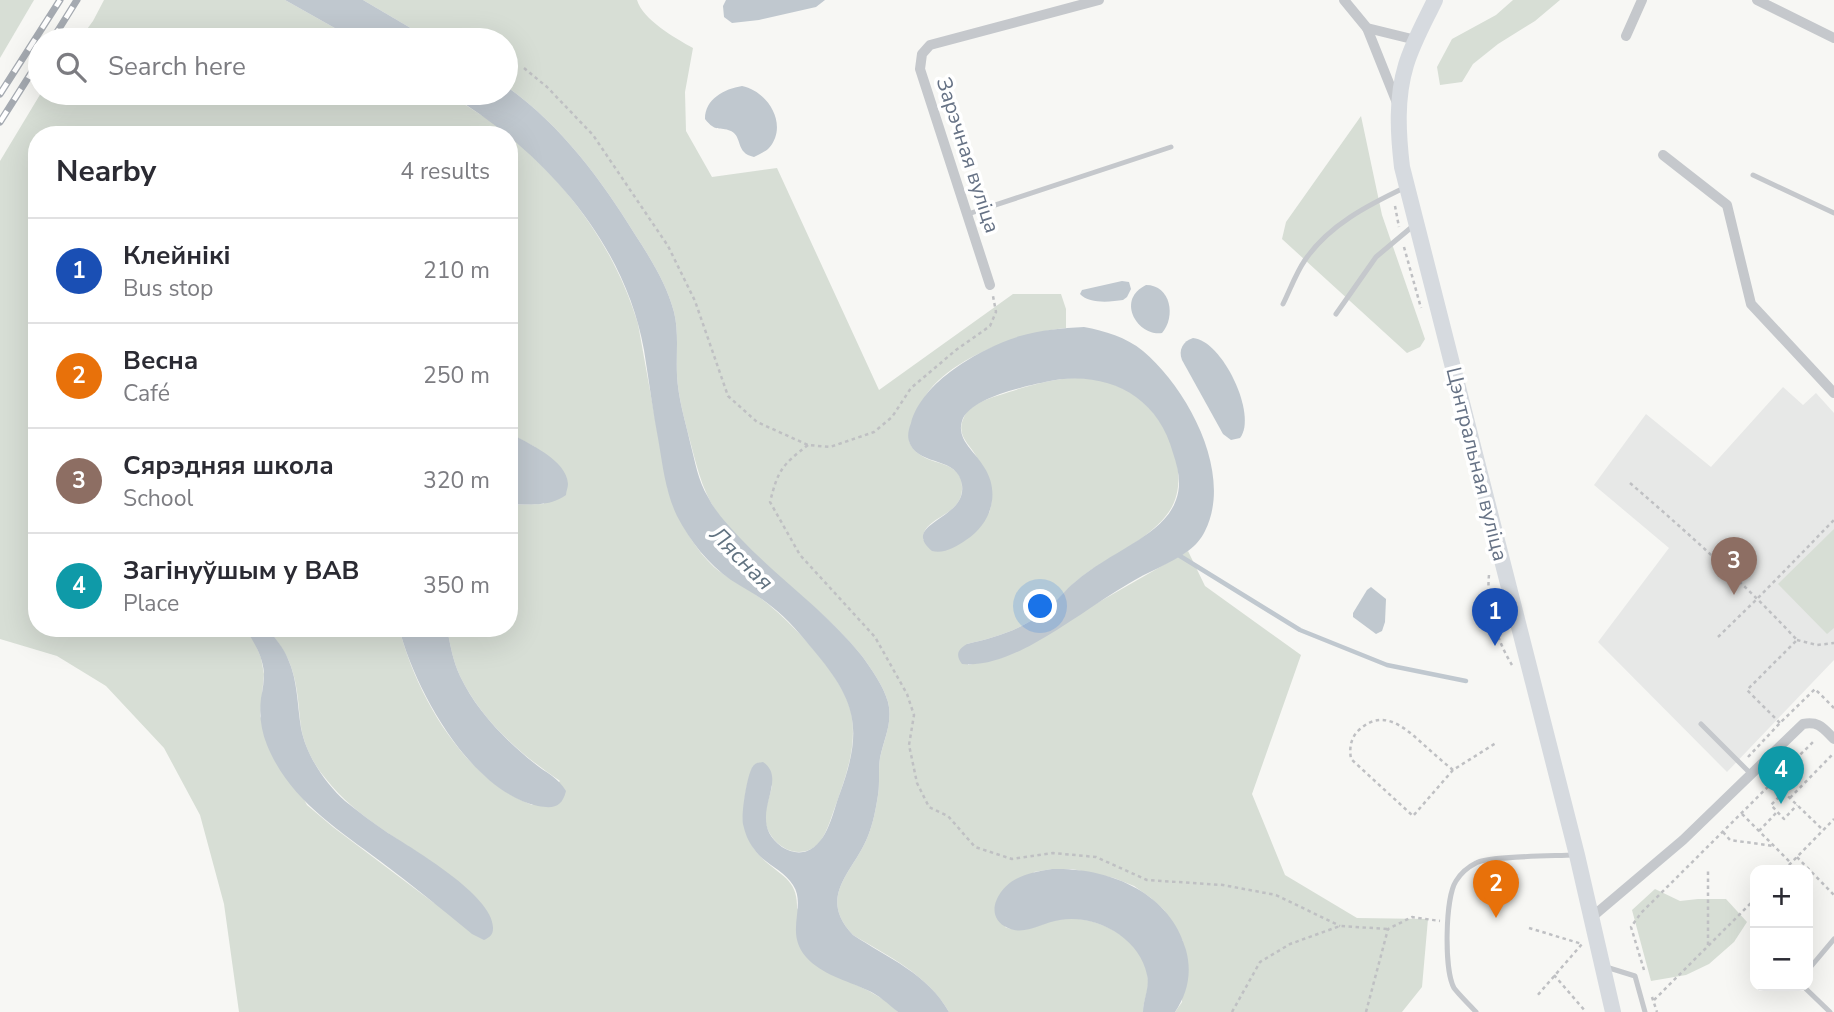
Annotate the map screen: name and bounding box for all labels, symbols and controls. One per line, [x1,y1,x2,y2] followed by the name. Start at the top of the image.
[28,28,518,105] search box
[52,48,90,86] icon: search
[108,49,246,84] text: Search here
[930,73,1006,237] street label: Зарэчная вуліца
[56,151,156,192] text: Nearby
[400,156,490,187] text: 4 results
[123,238,231,273] text: Клейнікі
[72,255,86,286] text: 1
[423,255,490,286] text: 210 m
[123,273,214,304] text: Bus stop
[123,343,198,378] text: Весна
[72,360,86,391] text: 2
[423,360,490,391] text: 250 m
[1439,364,1515,564] street label: Цэнтральная вуліца
[123,378,170,409] text: Café
[123,448,334,483] text: Сярэдняя школа
[72,465,86,496] text: 3
[423,465,490,496] text: 320 m
[123,483,193,514] text: School
[702,519,780,597] water label: Лясная
[1711,537,1757,595] pin: 3
[123,553,359,588] text: Загінуўшым у ВАВ
[72,570,86,601] text: 4
[423,570,490,601] text: 350 m
[123,588,179,619] text: Place
[1472,588,1518,646] pin: 1
[1023,589,1057,623] your location
[1758,746,1804,804] pin: 4
[1473,860,1519,918] pin: 2
[1750,865,1813,991] map controls
[1750,865,1813,928] button: +
[1750,928,1813,991] button: −

